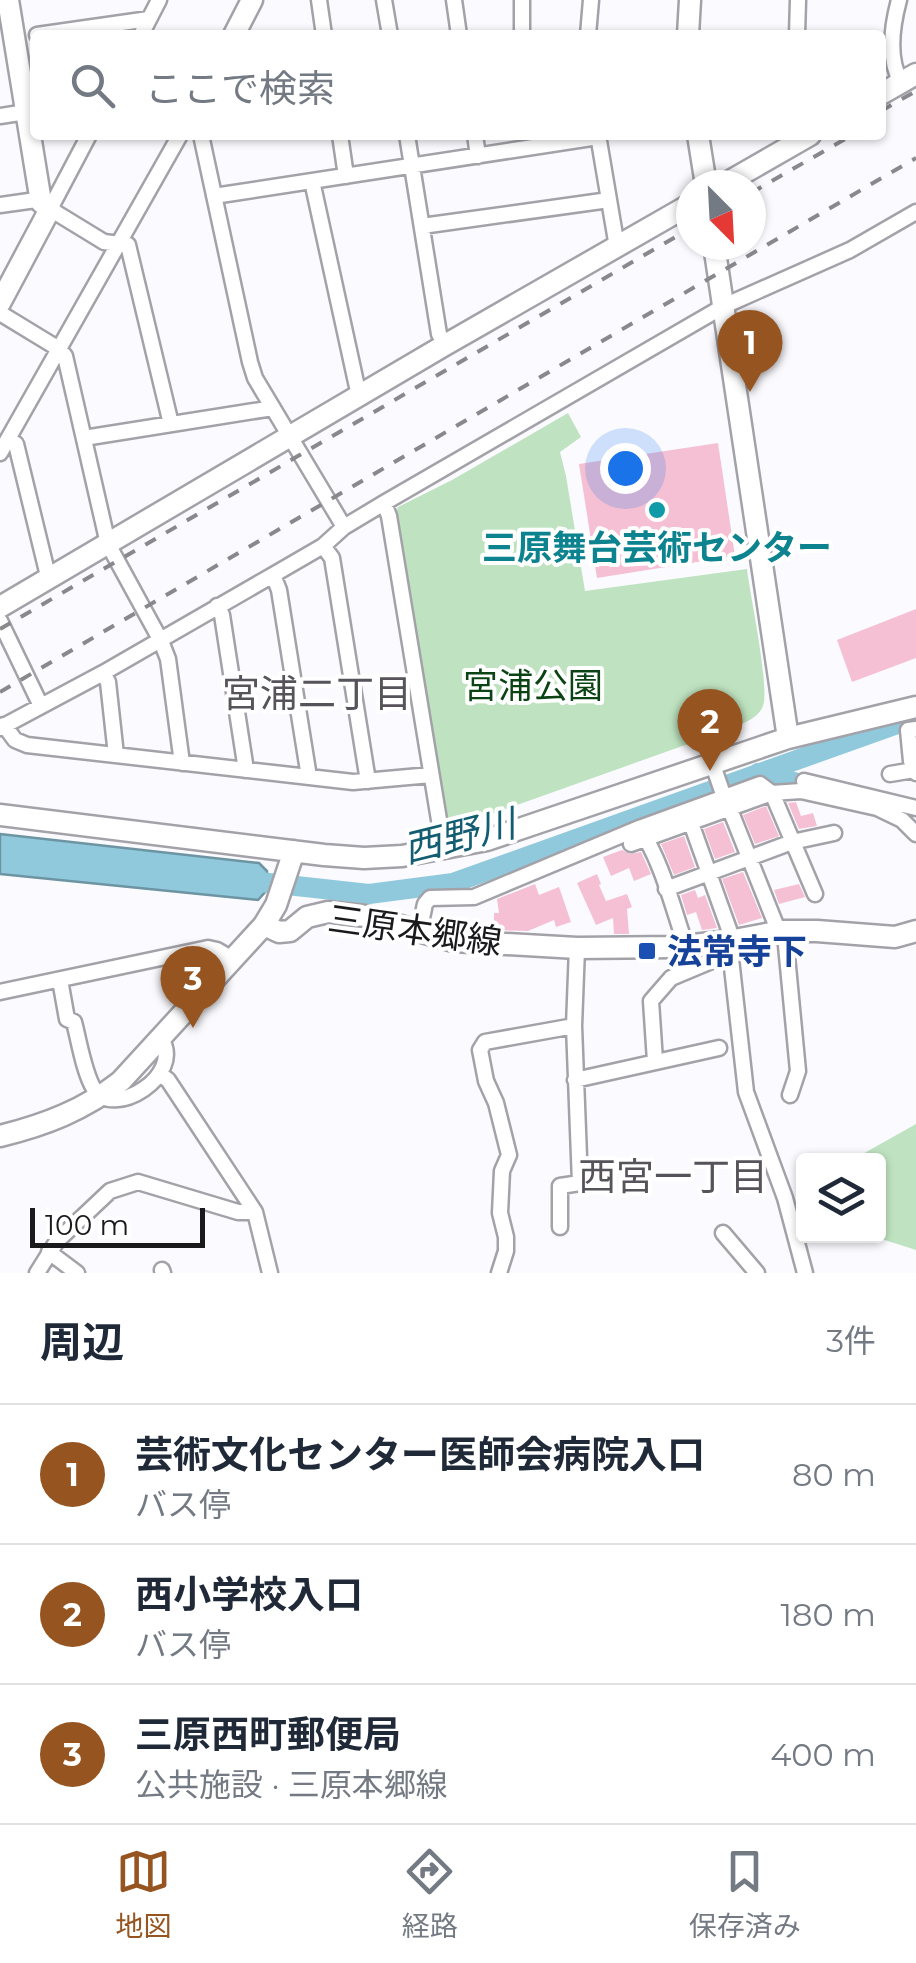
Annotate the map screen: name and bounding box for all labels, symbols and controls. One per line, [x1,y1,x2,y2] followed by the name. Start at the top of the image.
[30,30,886,140] search box
[65,58,120,113] icon: search
[145,65,335,112] text: ここで検索
[676,170,766,260] north arrow
[718,310,782,392] pin: 1
[600,443,651,494] your location
[646,499,668,521] marker: 三原舞台芸術センター
[482,526,832,569] place label: 三原舞台芸術センター
[463,664,603,707] park label: 宮浦公園
[222,670,412,717] district label: 宮浦二丁目
[678,688,742,771] pin: 2
[398,798,524,873] water label: 西野川
[325,897,505,963] street label: 三原本郷線
[667,930,807,973] place label: 法常寺下
[636,940,658,962] marker: 法常寺下
[160,946,226,1028] pin: 3
[578,1153,768,1200] district label: 西宮一丁目
[796,1153,886,1243] map controls
[796,1153,886,1243] button: layers
[30,1203,205,1248] scale bar
[45,1208,129,1242] text: 100 m
[40,1316,124,1368] text: 周辺
[826,1321,876,1360] text: 3件
[135,1431,705,1478] text: 芸術文化センター医師会病院入口
[66,1455,79,1494] text: 1
[792,1455,876,1494] text: 80 m
[135,1485,231,1524] text: バス停
[135,1571,363,1618] text: 西小学校入口
[63,1595,82,1634] text: 2
[781,1595,876,1634] text: 180 m
[135,1625,231,1664] text: バス停
[135,1711,401,1758] text: 三原西町郵便局
[63,1735,82,1774] text: 3
[770,1735,876,1774] text: 400 m
[135,1765,448,1804] text: 公共施設 · 三原本郷線
[115,1844,171,1944] tab: 地図
[402,1844,458,1944] tab: 経路
[689,1844,801,1944] tab: 保存済み

